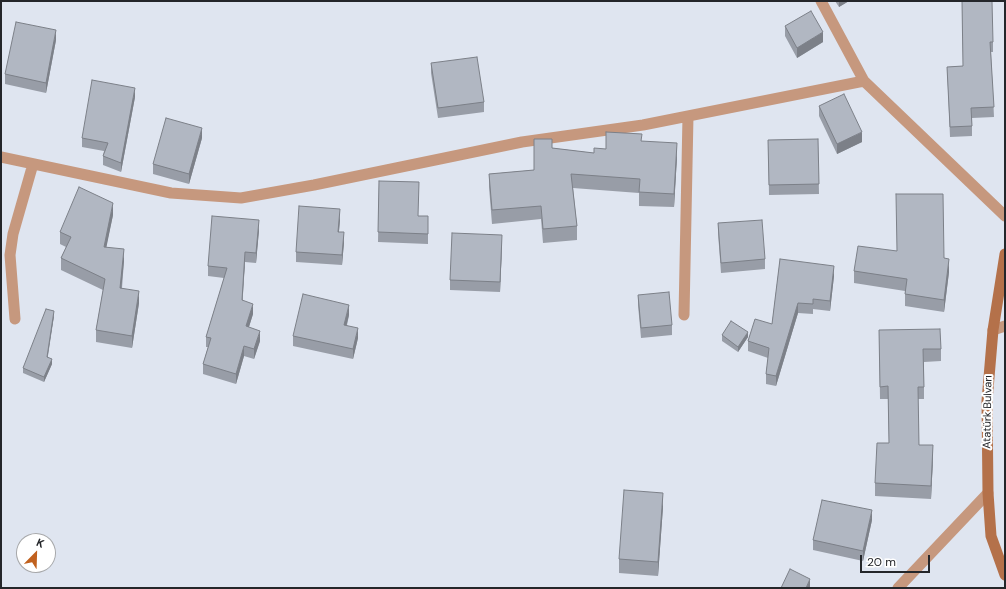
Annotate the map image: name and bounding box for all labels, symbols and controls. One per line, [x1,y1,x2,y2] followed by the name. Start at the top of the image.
[981,375,995,449] street label: Atatürk Bulvarı
[16,533,56,573] north arrow
[34,535,46,551] text: K
[862,547,932,573] scale bar
[867,554,896,570] text: 20 m

